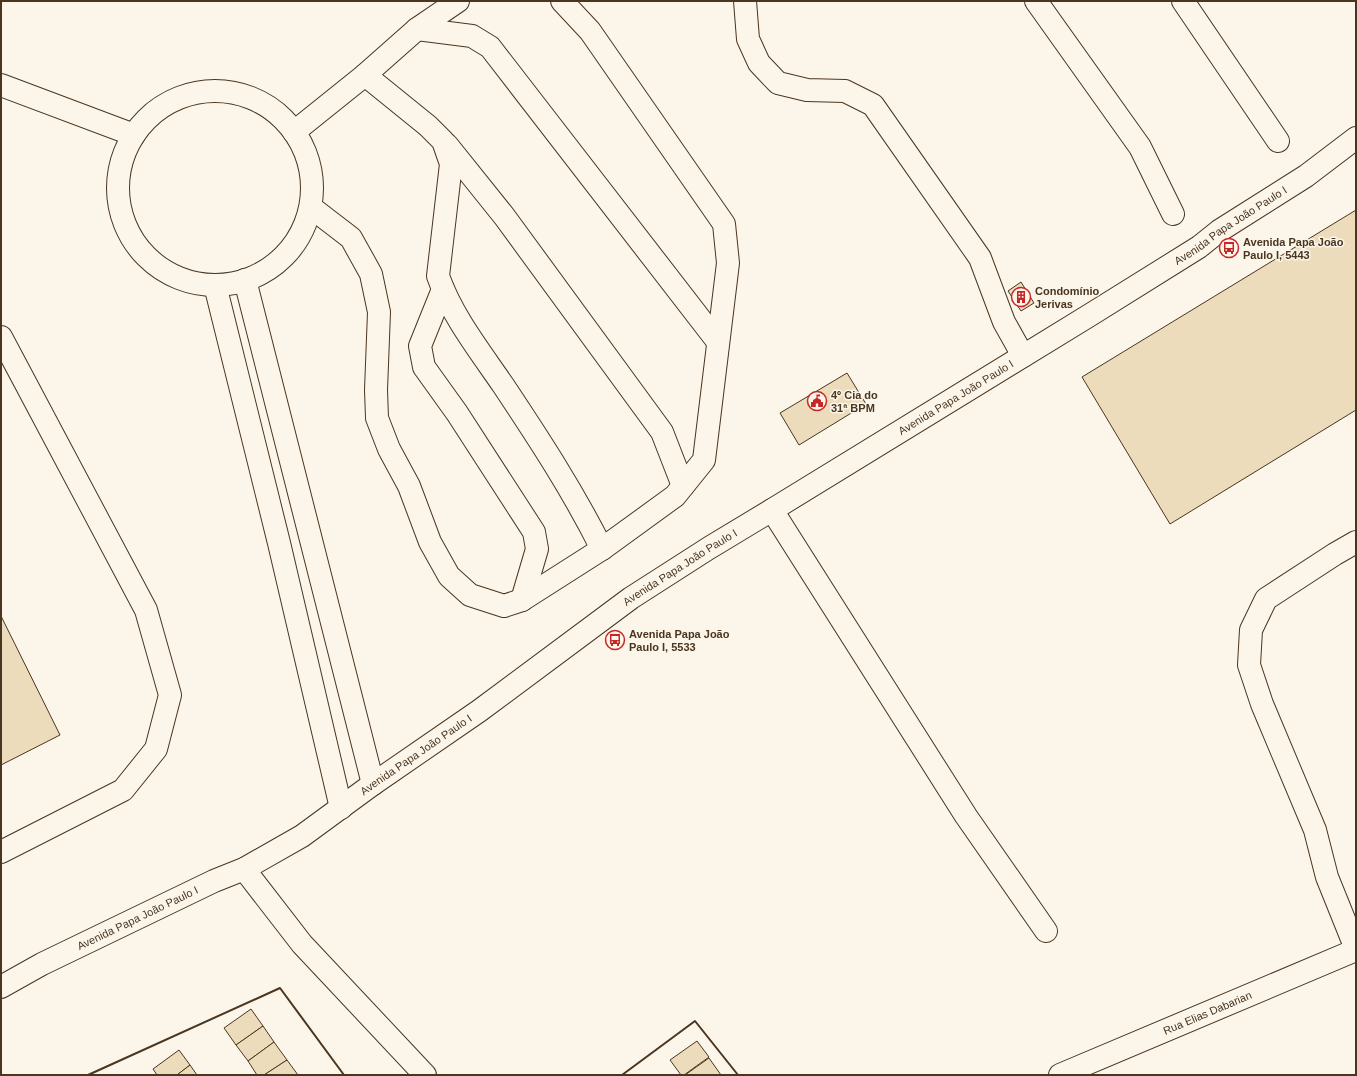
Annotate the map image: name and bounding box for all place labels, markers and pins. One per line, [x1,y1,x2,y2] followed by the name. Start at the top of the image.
[1243,236,1344,261] place label: Avenida Papa João Paulo I, 5443
[1218,237,1240,259] bus stop icon: Avenida Papa João Paulo I, 5443
[1035,285,1099,310] place label: Condomínio Jerivas
[1010,286,1032,308] building icon: Condomínio Jerivas
[831,389,878,414] place label: 4º Cia do 31ª BPM
[806,390,828,412] public building icon: 4º Cia do 31ª BPM
[629,628,730,653] place label: Avenida Papa João Paulo I, 5533
[604,629,626,651] bus stop icon: Avenida Papa João Paulo I, 5533

